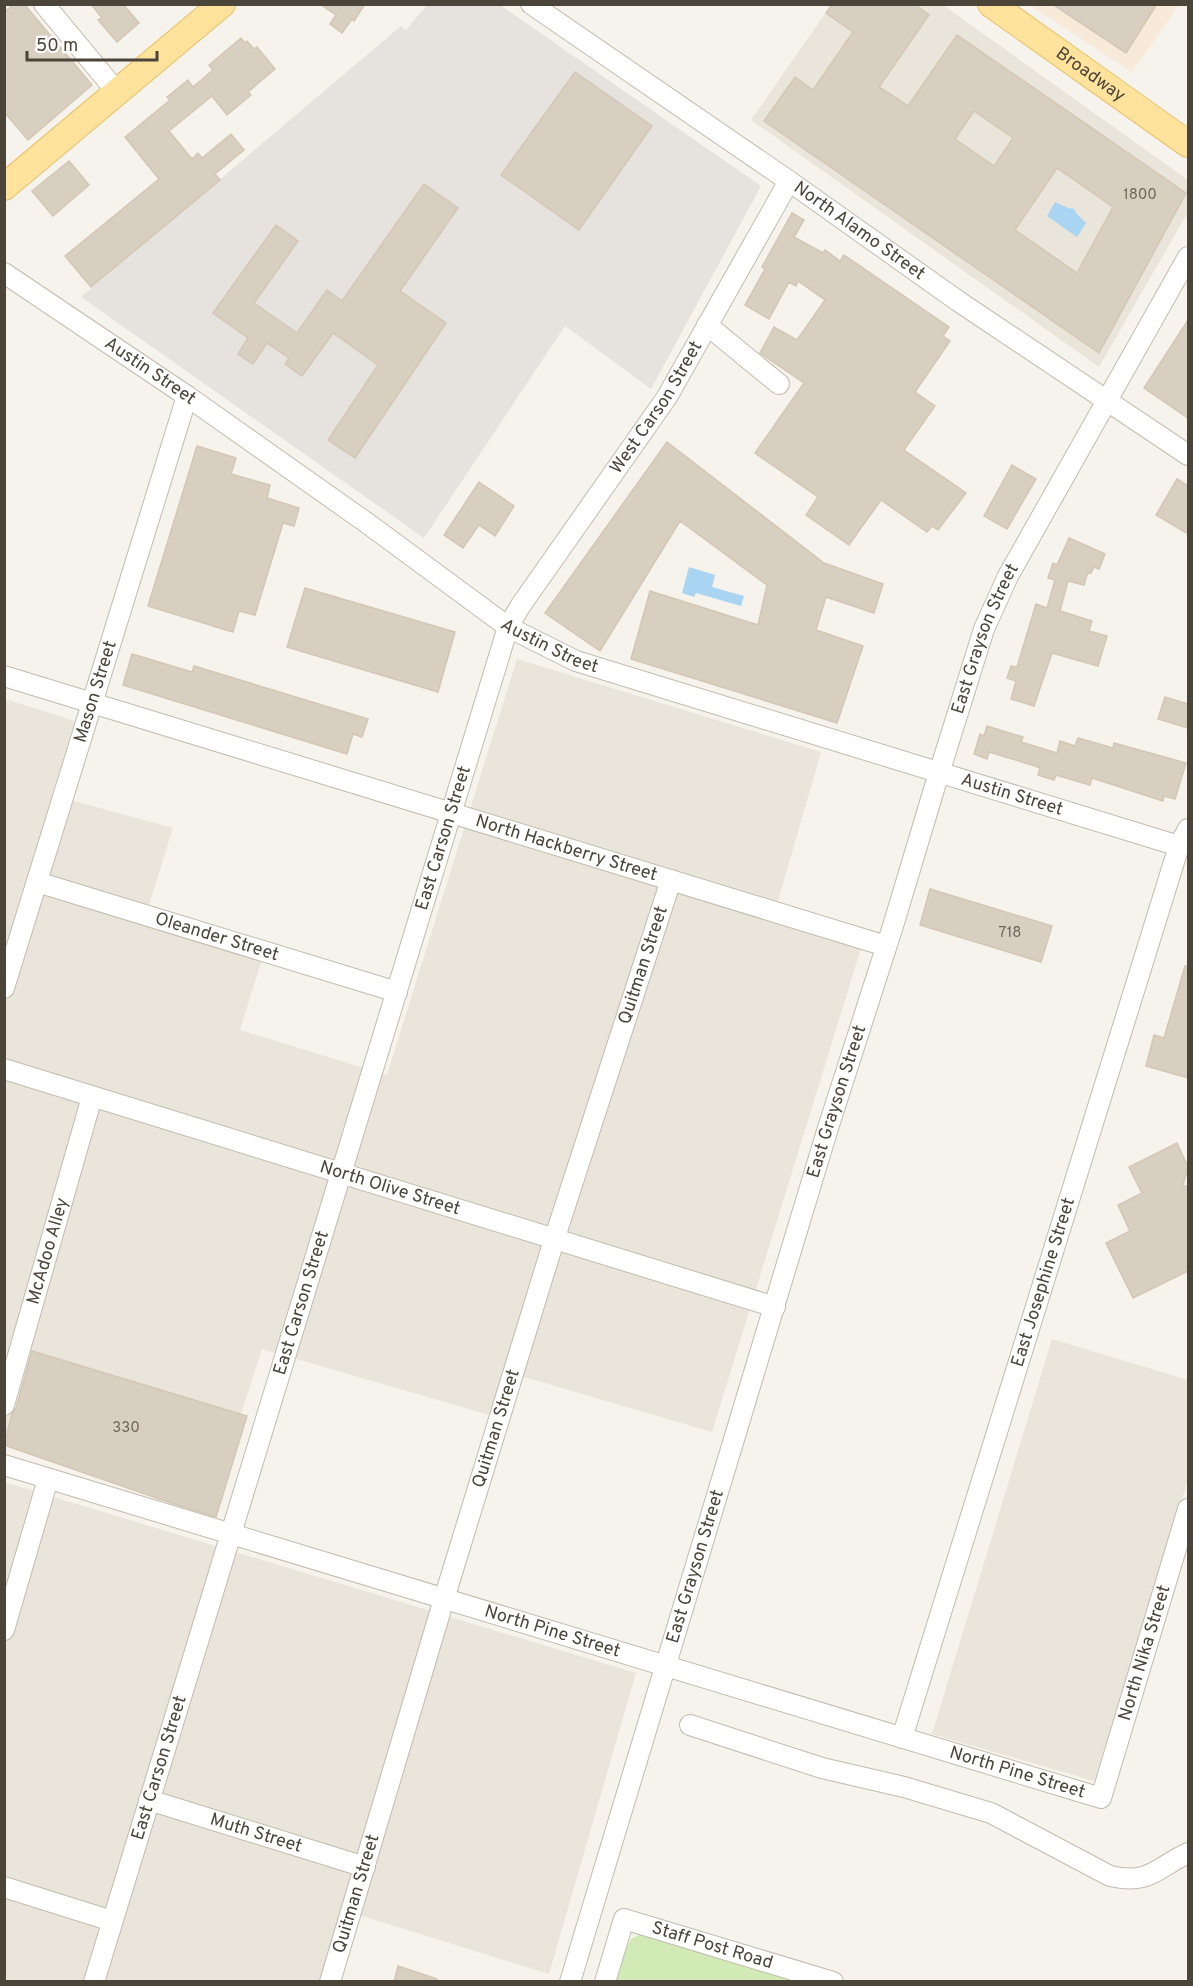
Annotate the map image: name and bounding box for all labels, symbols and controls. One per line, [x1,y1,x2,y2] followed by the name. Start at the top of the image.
[27,24,158,62] scale bar
[36,35,78,58] text: 50 m
[1051,42,1130,107] street label: Broadway
[789,176,930,285] street label: North Alamo Street
[1123,186,1157,205] house number: 1800
[100,332,200,410] street label: Austin Street
[605,337,708,479] street label: West Carson Street
[947,559,1024,717] street label: East Grayson Street
[496,614,601,679] street label: Austin Street
[69,638,122,746] street label: Mason Street
[411,763,476,913] street label: East Carson Street
[958,768,1066,821] street label: Austin Street
[473,809,660,887] street label: North Hackberry Street
[613,903,673,1027] street label: Quitman Street
[152,907,282,967] street label: Oleander Street
[999,924,1021,943] house number: 718
[802,1022,872,1181] street label: East Grayson Street
[317,1156,463,1221] street label: North Olive Street
[22,1195,74,1307] street label: McAdoo Alley
[1006,1195,1081,1370] street label: East Josephine Street
[269,1228,334,1378] street label: East Carson Street
[467,1366,525,1491] street label: Quitman Street
[112,1419,140,1438] house number: 330
[661,1487,730,1646] street label: East Grayson Street
[1113,1582,1176,1723] street label: North Nika Street
[482,1600,623,1663] street label: North Pine Street
[127,1693,192,1843] street label: East Carson Street
[947,1741,1088,1804] street label: North Pine Street
[207,1808,305,1858] street label: Muth Street
[328,1832,385,1956] street label: Quitman Street
[649,1917,776,1975] street label: Staff Post Road

